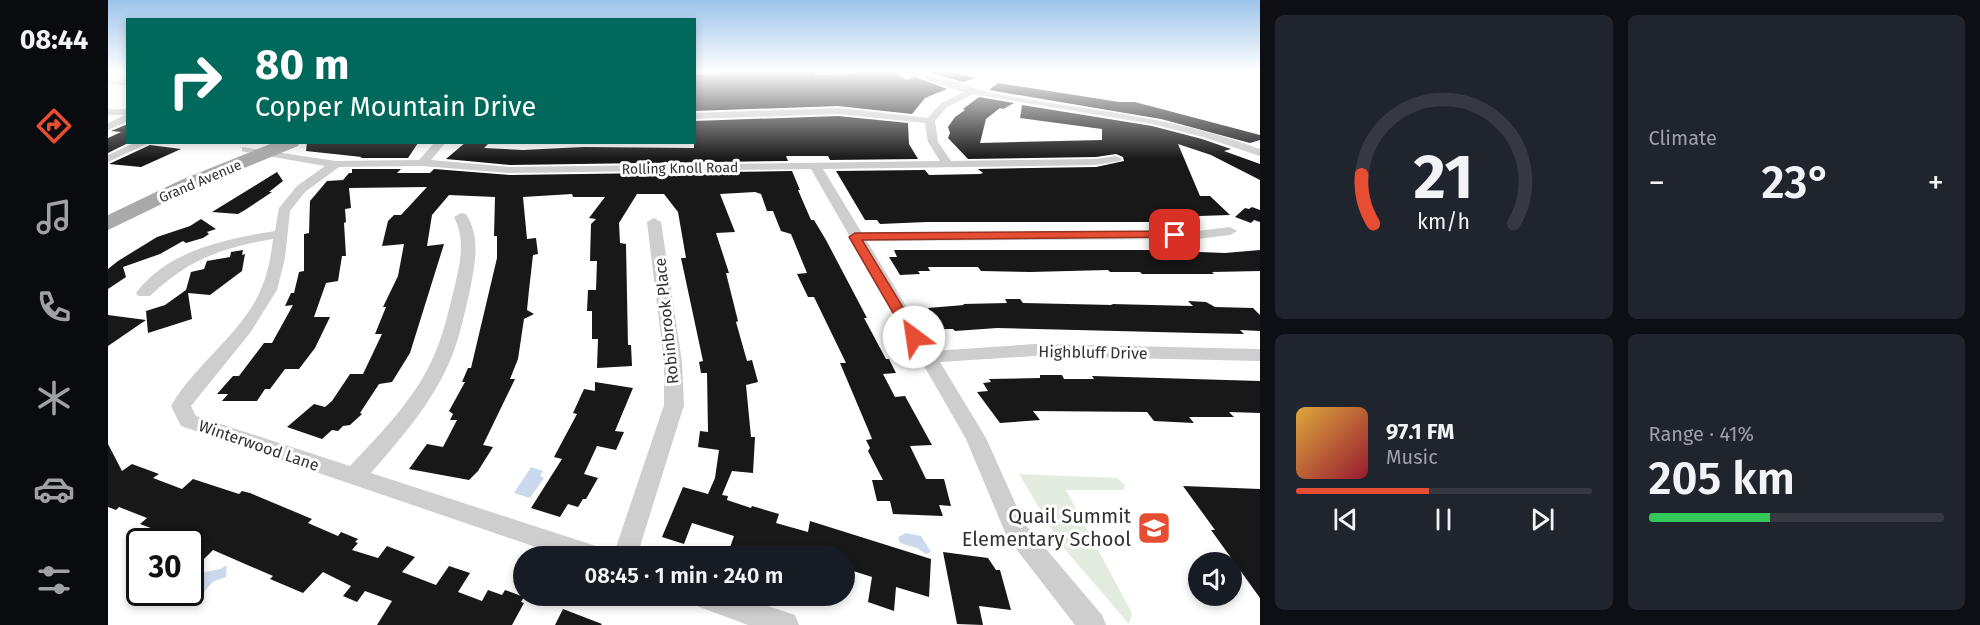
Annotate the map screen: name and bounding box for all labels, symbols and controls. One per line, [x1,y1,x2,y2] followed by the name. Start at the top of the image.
[20,24,88,56] text: 08:44
[255,40,349,90] text: 80 m
[156,42,234,120] icon: right
[255,91,536,123] text: Copper Mountain Drive
[33,105,75,147] icon: directions
[1649,126,1717,150] text: Climate
[1414,140,1474,215] text: 21
[156,156,244,207] street label: Grand Avenue
[1762,156,1831,210] text: 23°
[622,159,738,178] street label: Rolling Knoll Road
[1649,163,1665,203] text: −
[1928,163,1944,203] text: +
[33,196,75,238] icon: music
[1149,209,1200,260] pin
[1417,209,1470,235] text: km/h
[1158,218,1191,251] icon: arrive
[650,257,683,385] street label: Robinbrook Place
[33,286,75,328] icon: phone
[882,305,946,369] position arrow
[1038,342,1148,363] street label: Highbluff Drive
[33,377,75,419] icon: climate
[196,416,322,475] street label: Winterwood Lane
[1386,418,1454,445] text: 97.1 FM
[1649,422,1754,446] text: Range · 41%
[1386,445,1438,469] text: Music
[1649,452,1795,506] text: 205 km
[33,468,75,510] icon: car
[1329,503,1362,536] icon: previous
[1427,503,1460,536] icon: pause
[1526,503,1559,536] icon: next
[962,504,1132,551] place label: Quail Summit Elementary School
[1136,510,1172,546] school or university icon: Quail Summit Elementary School
[126,528,204,606] speed limit sign: 30
[1188,552,1242,606] map controls
[1188,552,1242,606] button: sound
[33,559,75,601] icon: filters
[585,562,783,589] text: 08:45 · 1 min · 240 m

